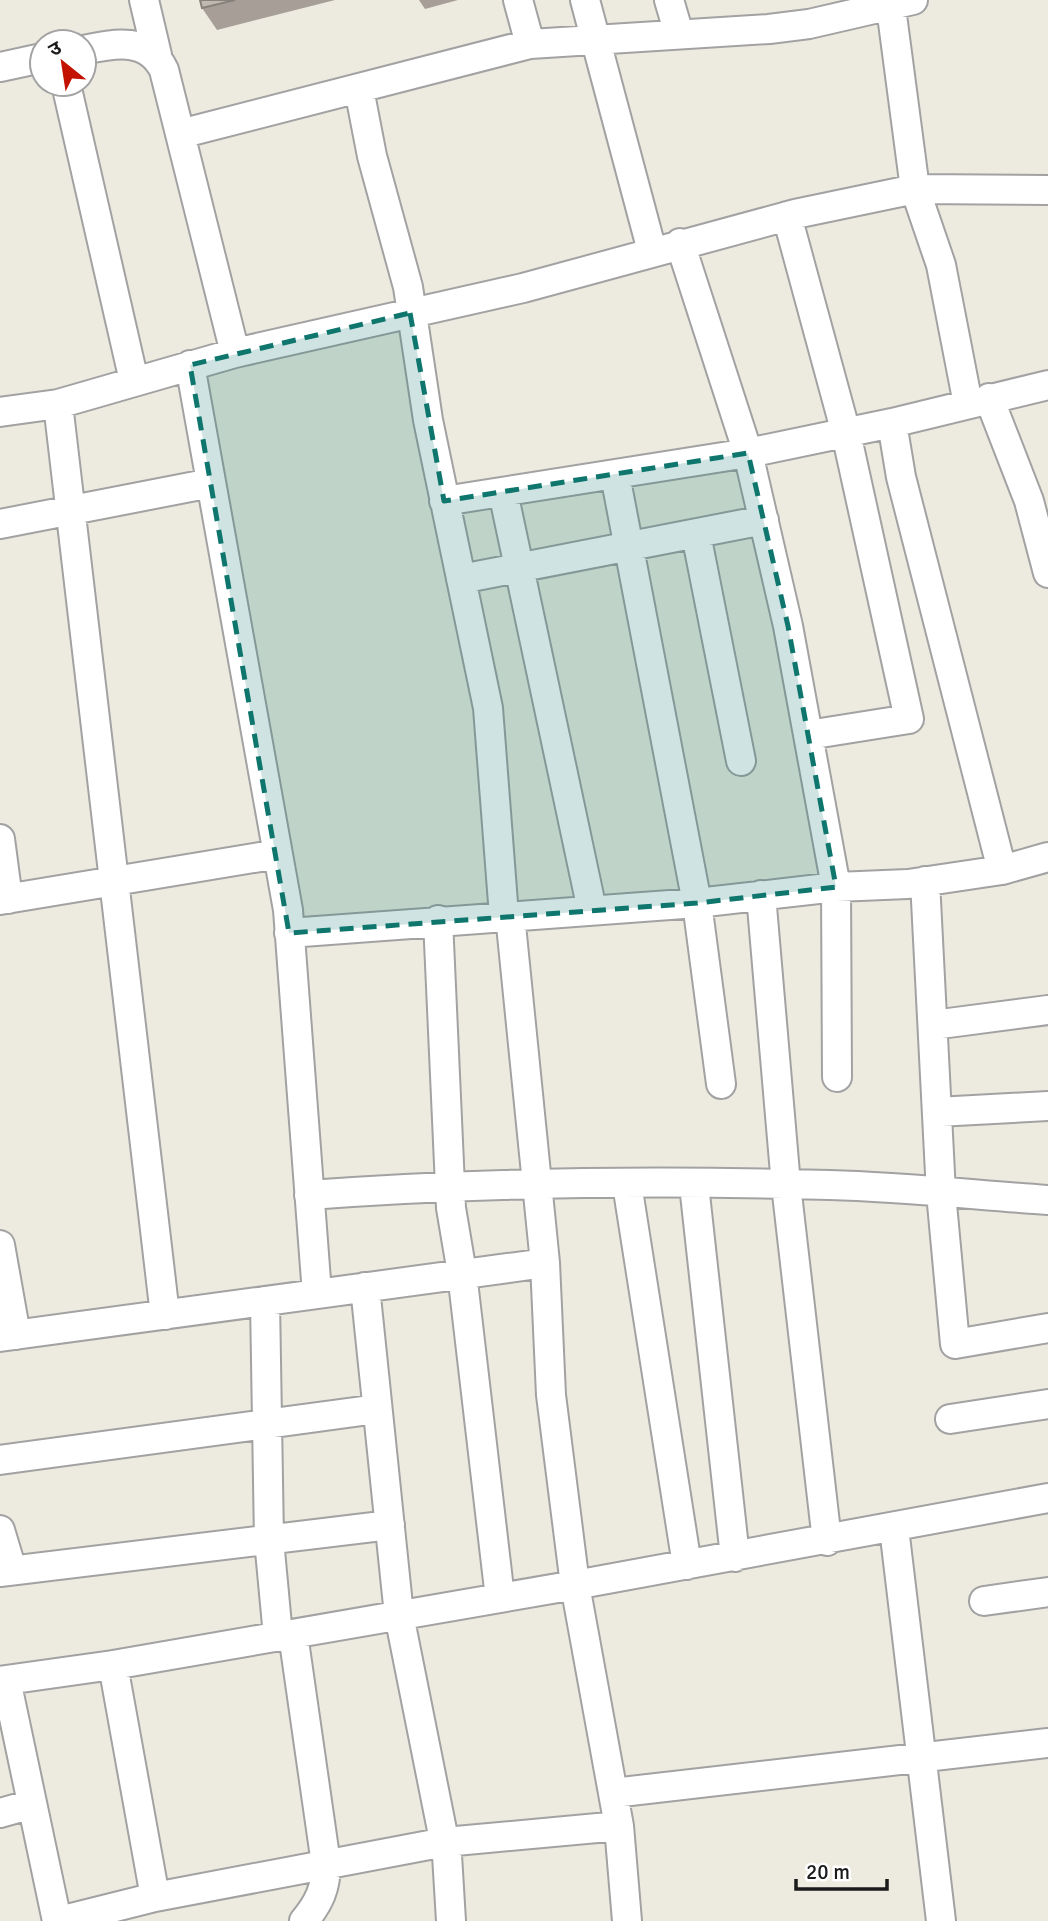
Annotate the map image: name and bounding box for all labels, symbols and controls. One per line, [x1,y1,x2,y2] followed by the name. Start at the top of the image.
[28,28,98,98] north arrow
[44,36,67,62] text: उ
[796,1848,887,1892] scale bar
[806,1859,850,1885] text: 20 m

